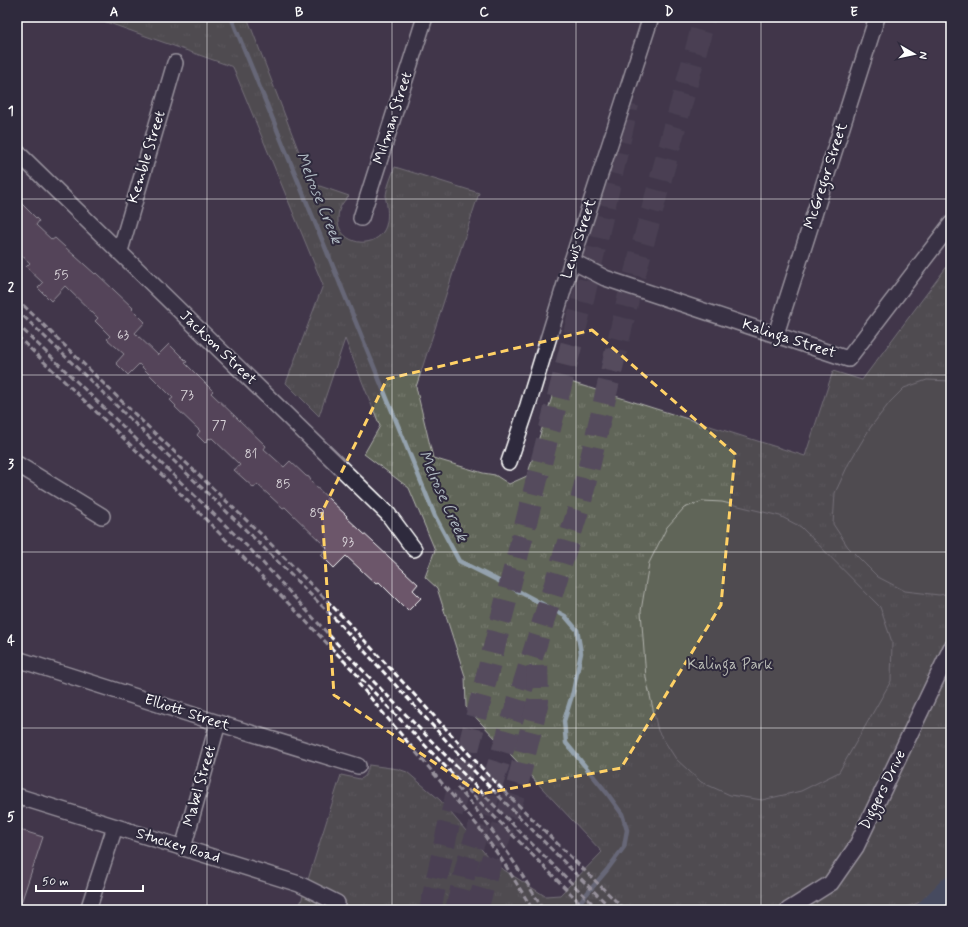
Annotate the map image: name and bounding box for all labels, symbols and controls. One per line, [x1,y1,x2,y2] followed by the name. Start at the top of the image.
[110,4,118,21] text: A
[295,4,304,21] text: B
[479,4,489,21] text: C
[665,4,674,21] text: D
[850,4,858,21] text: E
[894,34,934,74] north arrow
[915,51,930,60] text: N
[369,69,417,167] street label: Milman Street
[8,103,14,120] text: 1
[123,108,171,206] street label: Kemble Street
[799,120,854,232] street label: McGregor Street
[291,149,347,248] water label: Melrose Creek
[557,196,601,281] street label: Lewis Street
[54,267,68,284] house number: 55
[8,279,15,296] text: 2
[175,306,261,390] street label: Jackson Street
[739,314,838,364] street label: Kalinga Street
[117,327,130,344] house number: 63
[180,387,194,404] house number: 73
[212,417,227,434] house number: 77
[245,446,257,463] house number: 81
[414,447,473,546] water label: Melrose Creek
[8,456,14,473] text: 3
[276,476,290,493] house number: 85
[309,505,325,522] house number: 89
[342,534,354,551] house number: 93
[7,633,15,650] text: 4
[687,655,773,676] park label: Kalinga Park
[142,690,233,736] street label: Elliott Street
[179,743,221,829] street label: Mabel Street
[855,747,912,834] street label: Diggers Drive
[7,809,15,826] text: 5
[133,824,223,868] street label: Stuckey Road
[36,867,143,893] scale bar
[42,874,69,890] text: 50 m

